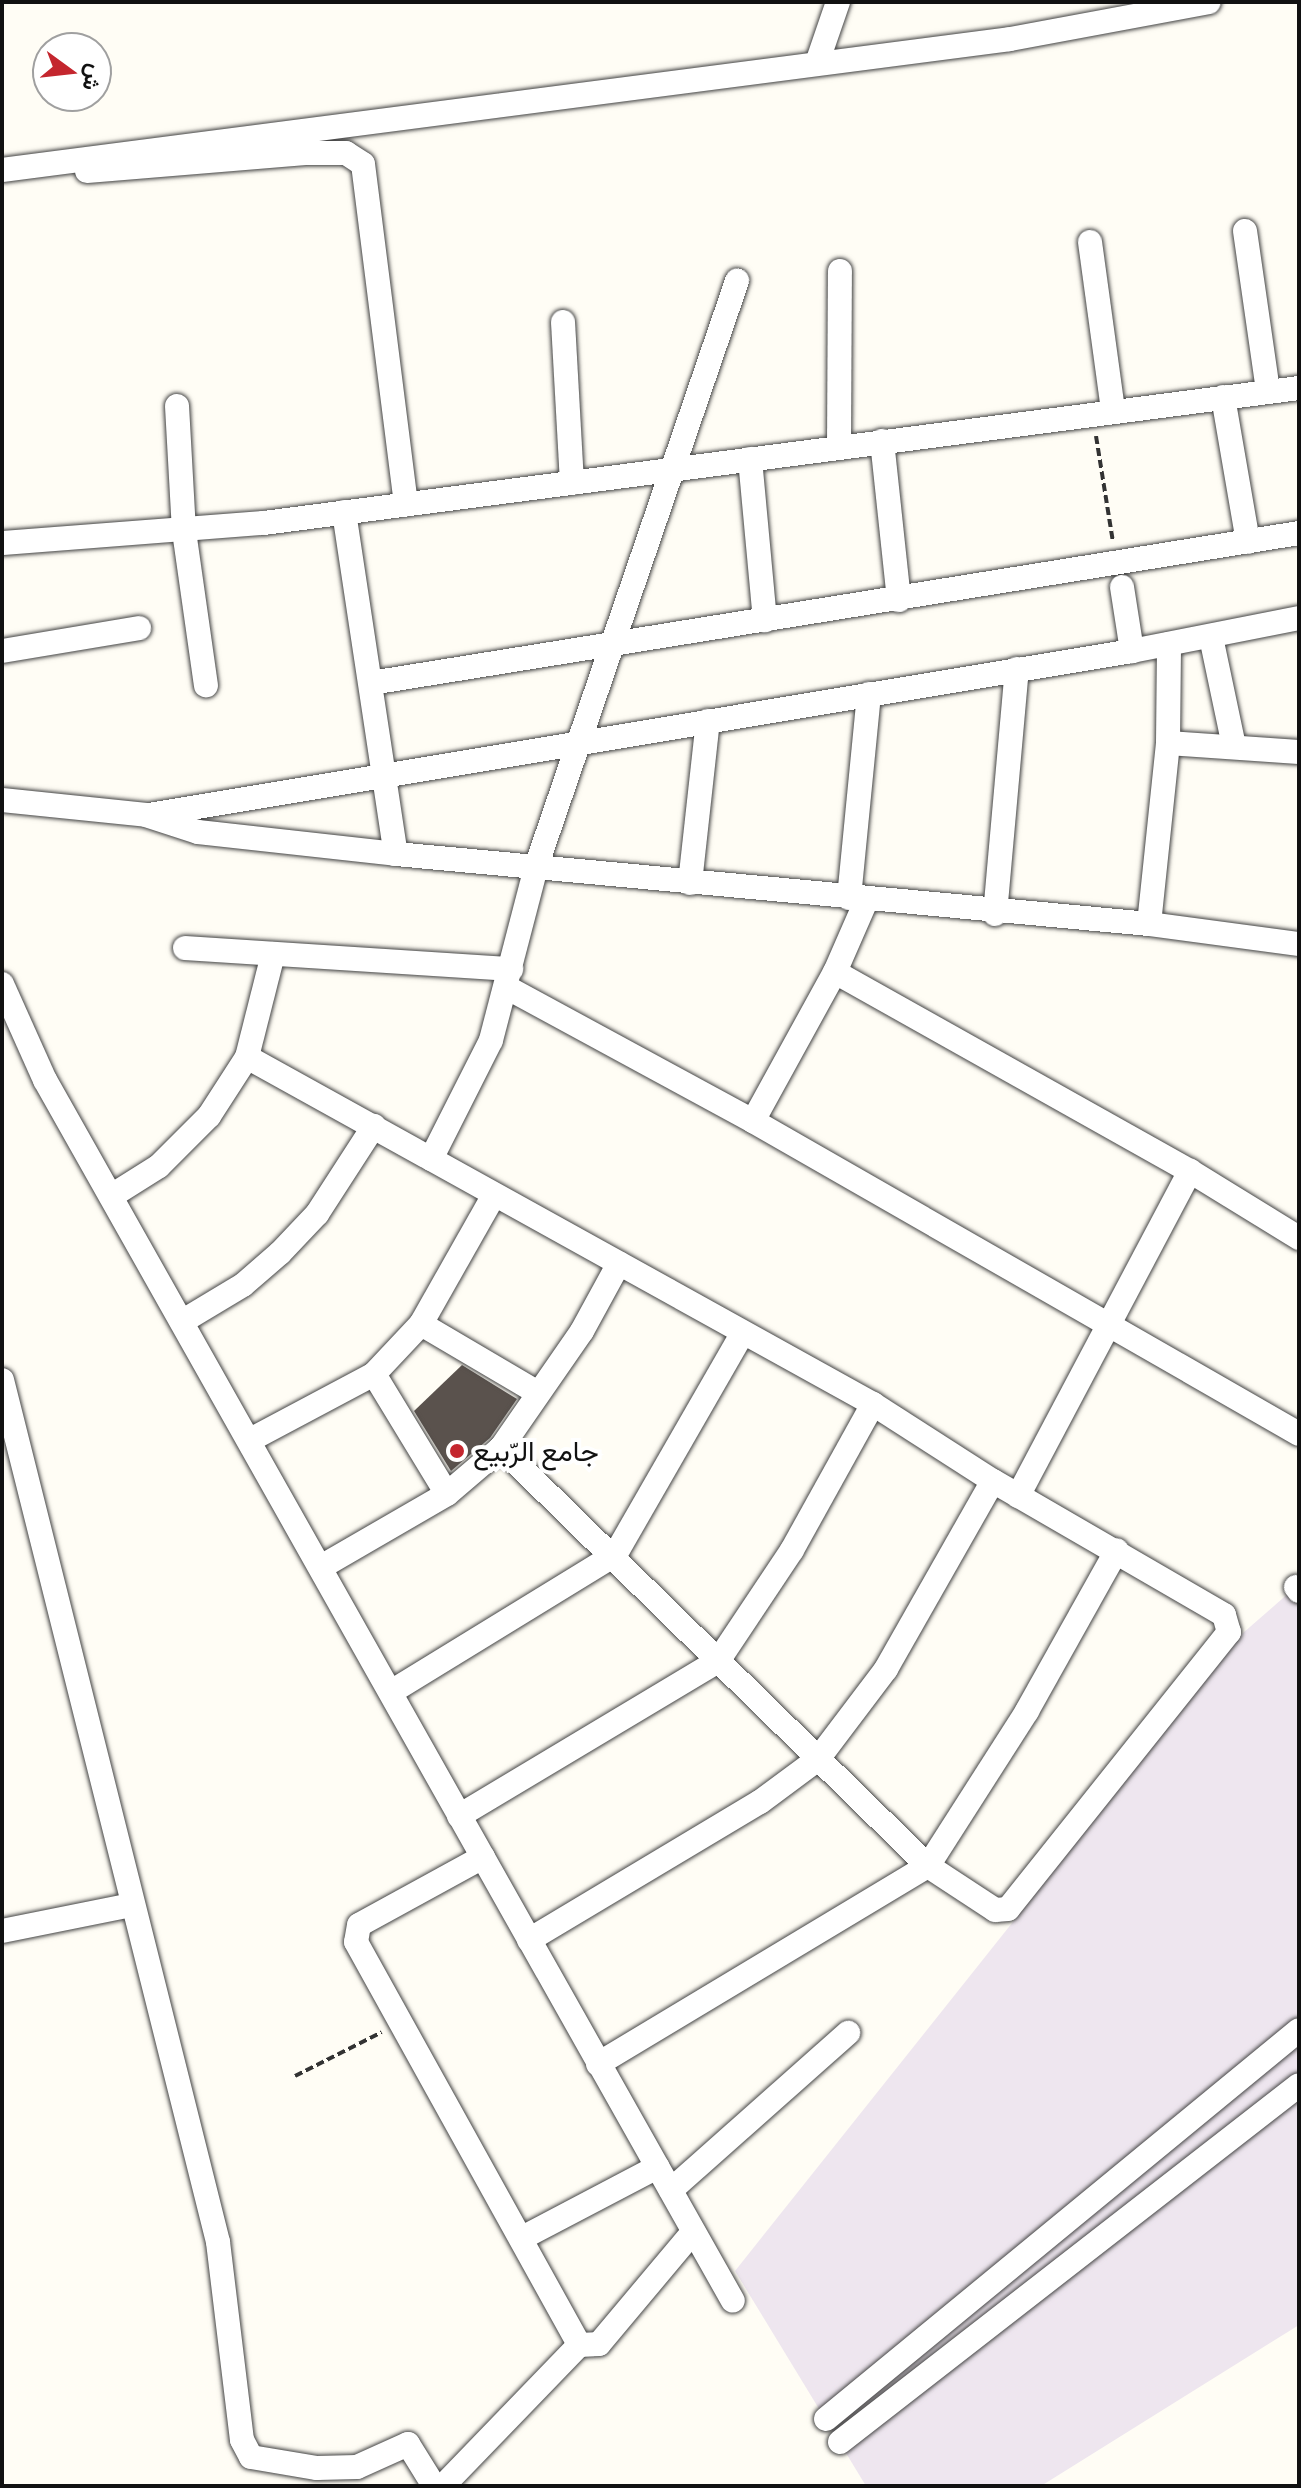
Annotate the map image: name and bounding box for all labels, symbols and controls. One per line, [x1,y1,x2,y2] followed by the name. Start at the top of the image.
[32,32,112,112] north arrow
[76,61,111,94] text: ش
[473,1434,599,1468] place label: جامع الرّبيع
[448,1442,466,1460] marker: جامع الرّبيع

